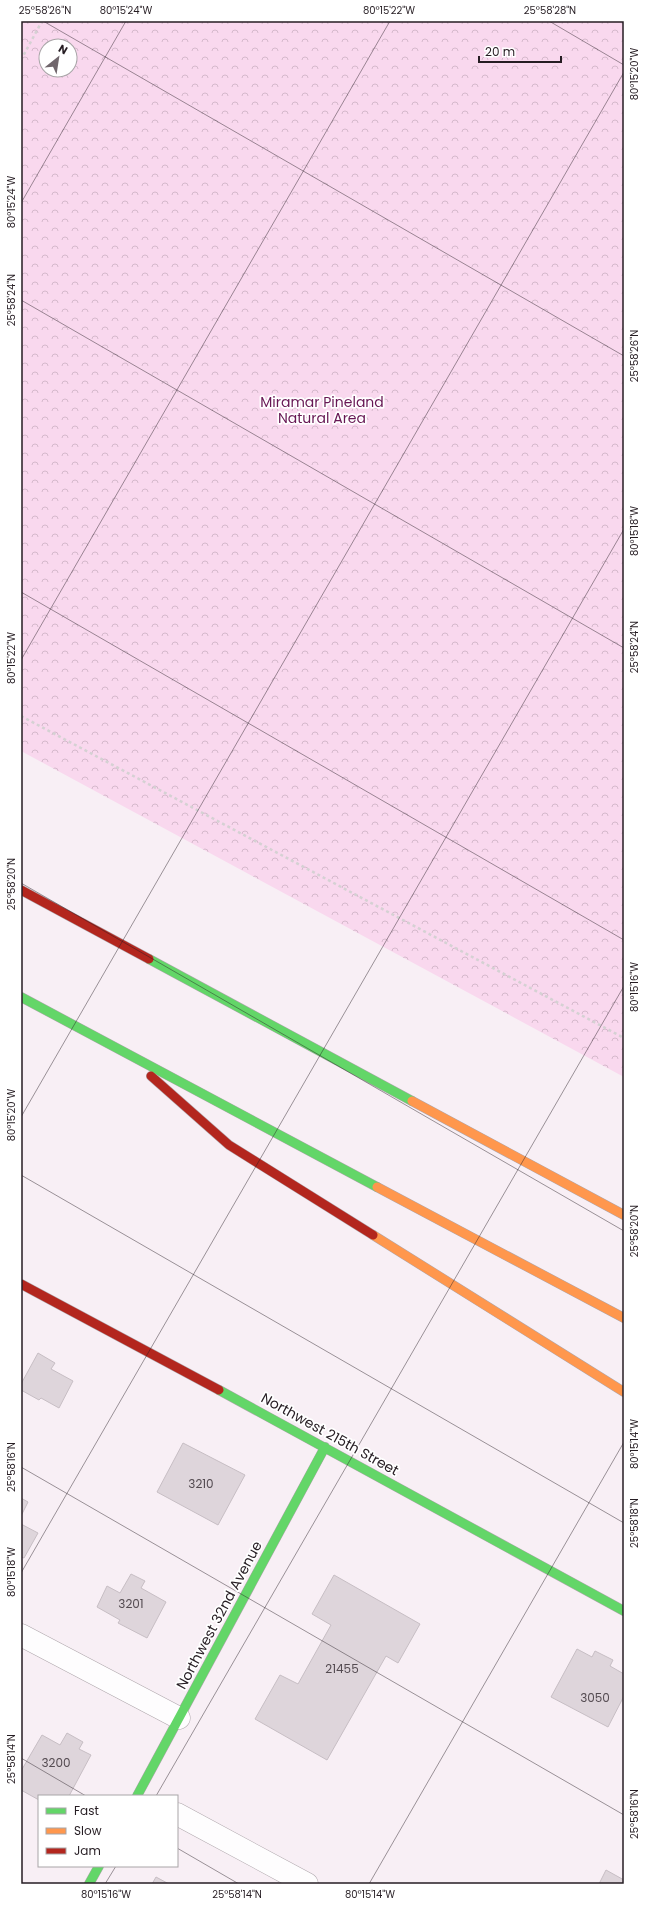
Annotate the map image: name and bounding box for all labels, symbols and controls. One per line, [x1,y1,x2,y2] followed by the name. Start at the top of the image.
[19,3,71,18] text: 25°58'26"N
[100,3,152,18] text: 80°15'24"W
[363,3,415,18] text: 80°15'22"W
[524,3,576,18] text: 25°58'28"N
[38,38,78,78] north arrow
[479,38,561,64] scale bar
[55,40,71,58] text: N
[485,43,515,60] text: 20 m
[627,48,642,100] text: 80°15'20"W
[4,176,19,228] text: 80°15'24"W
[4,274,19,326] text: 25°58'24"N
[627,330,642,382] text: 25°58'26"N
[260,392,384,428] park label: Miramar Pineland Natural Area
[627,506,642,556] text: 80°15'18"W
[627,621,642,673] text: 25°58'24"N
[4,632,19,684] text: 80°15'22"W
[4,858,19,910] text: 25°58'20"N
[627,962,642,1012] text: 80°15'16"W
[4,1089,19,1141] text: 80°15'20"W
[627,1205,642,1257] text: 25°58'20"N
[258,1388,402,1480] street label: Northwest 215th Street
[627,1419,642,1469] text: 80°15'14"W
[4,1442,19,1492] text: 25°58'16"N
[188,1475,214,1492] house number: 3210
[627,1498,642,1548] text: 25°58'18"N
[171,1537,267,1693] street label: Northwest 32nd Avenue
[4,1547,19,1597] text: 80°15'18"W
[118,1595,144,1612] house number: 3201
[325,1660,359,1677] house number: 21455
[580,1689,610,1706] house number: 3050
[4,1734,19,1784] text: 25°58'14"N
[41,1754,71,1771] house number: 3200
[627,1789,642,1839] text: 25°58'16"N
[38,1795,178,1867] legend
[74,1802,99,1819] text: Fast
[74,1822,102,1839] text: Slow
[74,1842,101,1859] text: Jam
[81,1887,131,1902] text: 80°15'16"W
[212,1887,262,1902] text: 25°58'14"N
[345,1887,395,1902] text: 80°15'14"W

